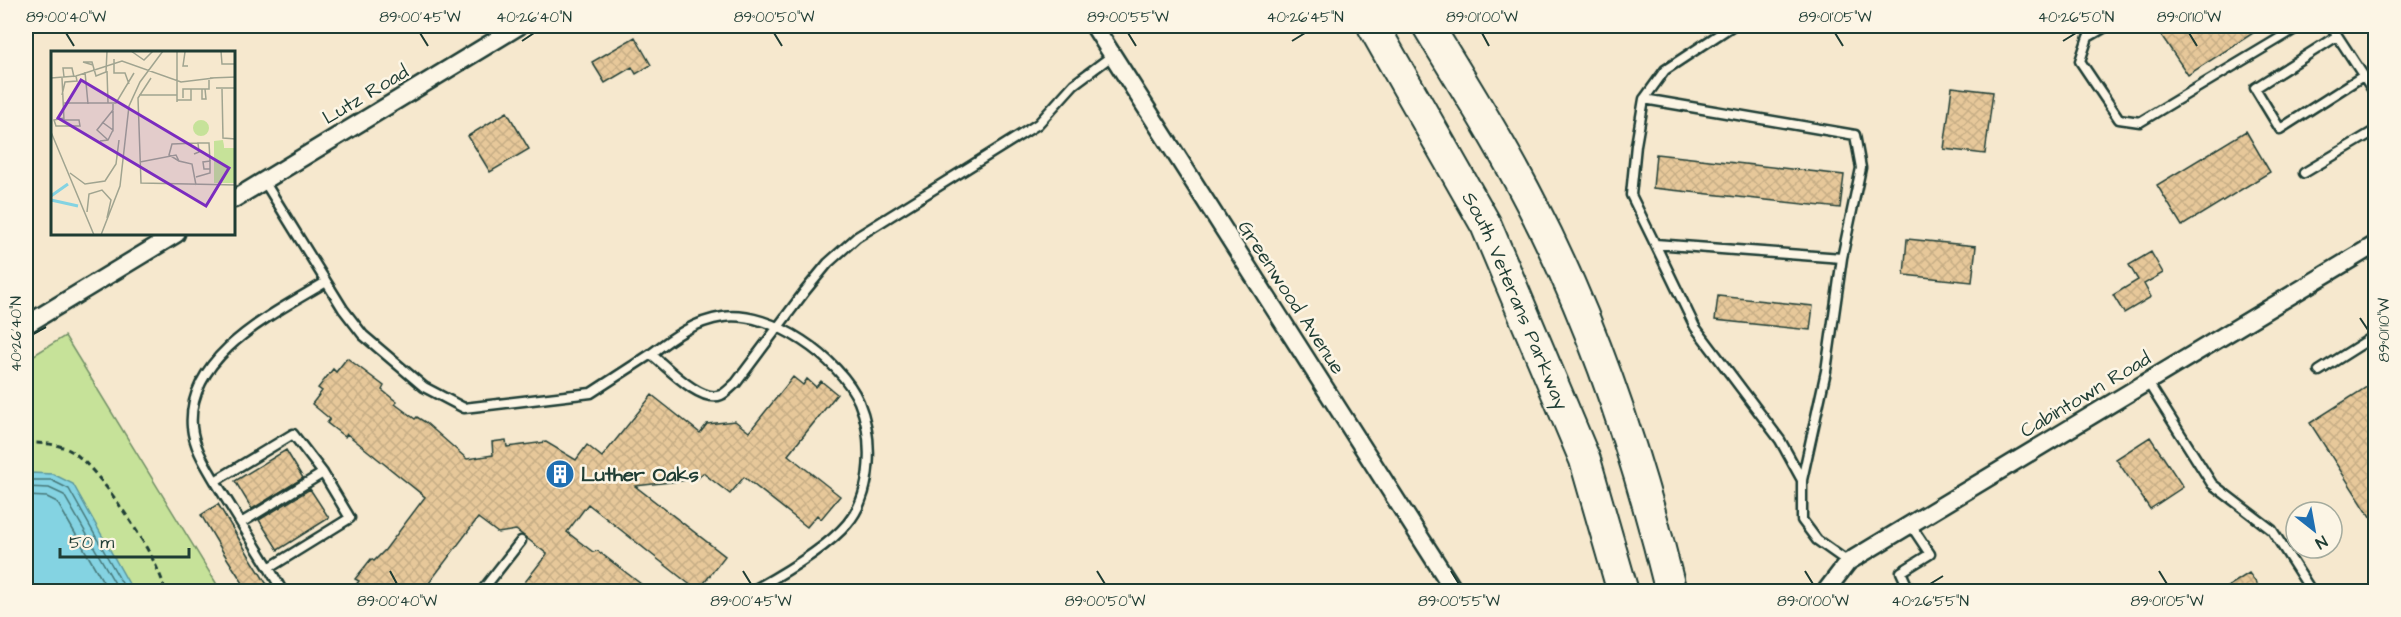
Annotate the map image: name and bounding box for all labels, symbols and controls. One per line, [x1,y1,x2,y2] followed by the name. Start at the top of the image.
[26,7,106,28] text: 89°00'40"W
[379,7,461,28] text: 89°00'45"W
[496,7,572,28] text: 40°26'40"N
[734,7,814,28] text: 89°00'50"W
[1087,7,1169,28] text: 89°00'55"W
[1266,7,1344,28] text: 40°26'45"N
[1446,7,1518,28] text: 89°01'00"W
[1798,7,1872,28] text: 89°01'05"W
[2038,7,2114,28] text: 40°26'50"N
[2157,7,2221,28] text: 89°01'10"W
[51,51,236,236] inset map
[317,58,414,132] street label: Lutz Road
[1455,187,1575,415] street label: South Veterans Parkway
[1231,215,1352,380] street label: Greenwood Avenue
[6,296,27,372] text: 40°26'40"N
[2374,298,2395,362] text: 89°01'10"W
[2015,345,2156,445] street label: Cabintown Road
[544,458,576,490] building icon: Luther Oaks
[581,461,699,489] place label: Luther Oaks
[2284,500,2344,560] north arrow
[60,521,189,559] scale bar
[69,530,114,555] text: 50 m
[2311,530,2331,554] text: N
[357,591,437,612] text: 89°00'40"W
[710,591,792,612] text: 89°00'45"W
[1065,591,1145,612] text: 89°00'50"W
[1418,591,1500,612] text: 89°00'55"W
[1777,591,1849,612] text: 89°01'00"W
[1891,591,1969,612] text: 40°26'55"N
[2130,591,2204,612] text: 89°01'05"W

